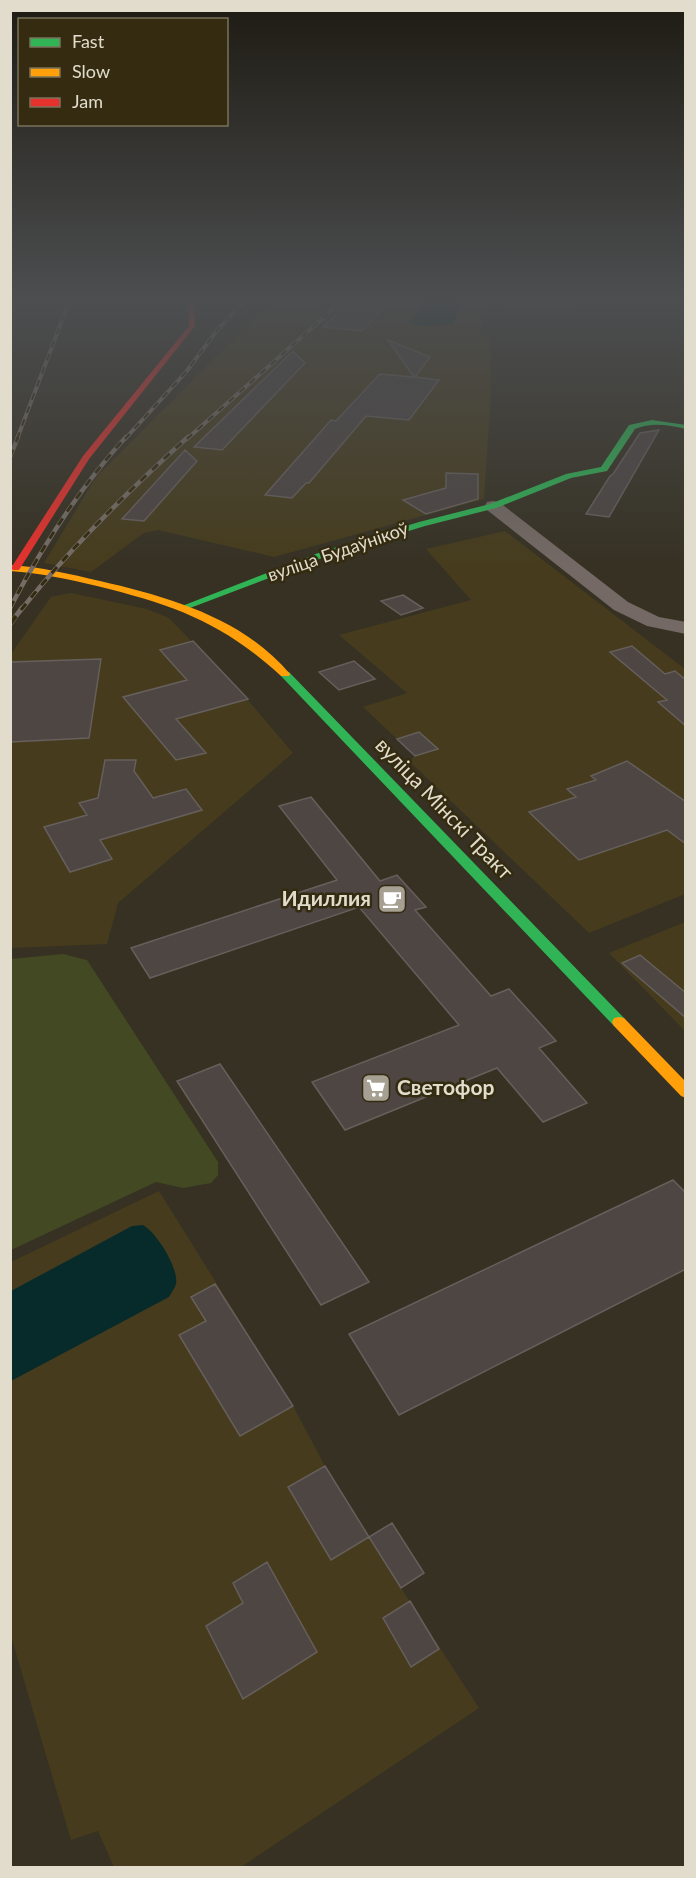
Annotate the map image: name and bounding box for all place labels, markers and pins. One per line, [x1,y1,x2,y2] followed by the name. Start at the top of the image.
[376,883,408,915] cafe icon: Идиллия
[282,885,371,910] place label: Идиллия
[360,1072,392,1104] supermarket icon: Светофор
[397,1074,495,1099] place label: Светофор

